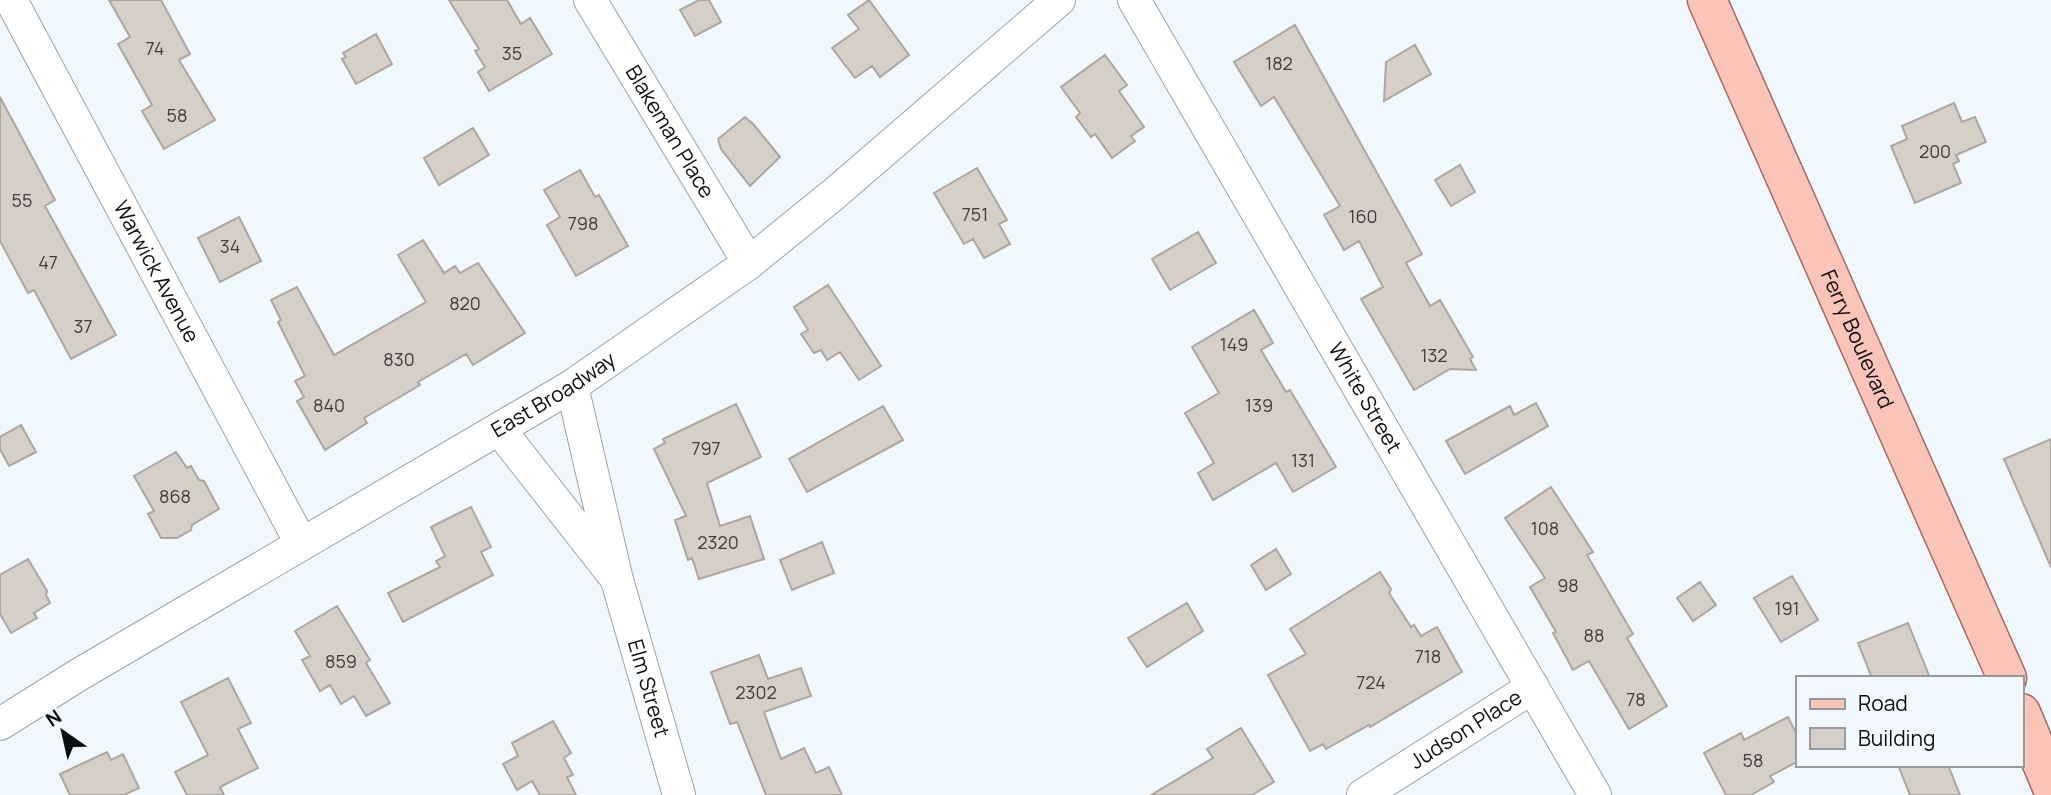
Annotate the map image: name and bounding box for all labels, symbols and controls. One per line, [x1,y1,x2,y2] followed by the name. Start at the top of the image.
[146,36,164,60] house number: 74
[502,41,522,65] house number: 35
[1265,51,1293,75] house number: 182
[620,60,721,203] street label: Blakeman Place
[167,103,187,127] house number: 58
[1919,139,1951,163] house number: 200
[12,188,32,212] house number: 55
[108,195,206,347] street label: Warwick Avenue
[962,202,988,226] house number: 751
[1348,204,1378,228] house number: 160
[568,211,598,235] house number: 798
[220,234,240,258] house number: 34
[38,250,58,274] house number: 47
[1815,265,1901,413] street label: Ferry Boulevard
[449,291,481,315] house number: 820
[74,314,93,338] house number: 37
[1220,332,1248,356] house number: 149
[1323,337,1409,458] street label: White Street
[1420,343,1448,367] house number: 132
[486,345,621,443] street label: East Broadway
[383,347,415,371] house number: 830
[313,393,345,417] house number: 840
[1245,393,1273,417] house number: 139
[691,436,721,460] house number: 797
[1291,448,1315,472] house number: 131
[159,484,191,508] house number: 868
[1531,516,1559,540] house number: 108
[697,530,739,554] house number: 2320
[1557,573,1579,597] house number: 98
[1774,596,1800,620] house number: 191
[1584,623,1604,647] house number: 88
[622,636,677,740] street label: Elm Street
[1415,644,1441,668] house number: 718
[325,649,357,673] house number: 859
[1356,670,1386,694] house number: 724
[1796,676,2023,767] legend
[735,680,777,704] house number: 2302
[1404,683,1527,775] street label: Judson Place
[1626,687,1646,711] house number: 78
[1858,689,1908,717] text: Road
[28,697,98,767] north arrow
[41,703,66,733] text: N
[1858,724,1935,752] text: Building
[1743,748,1763,772] house number: 58

